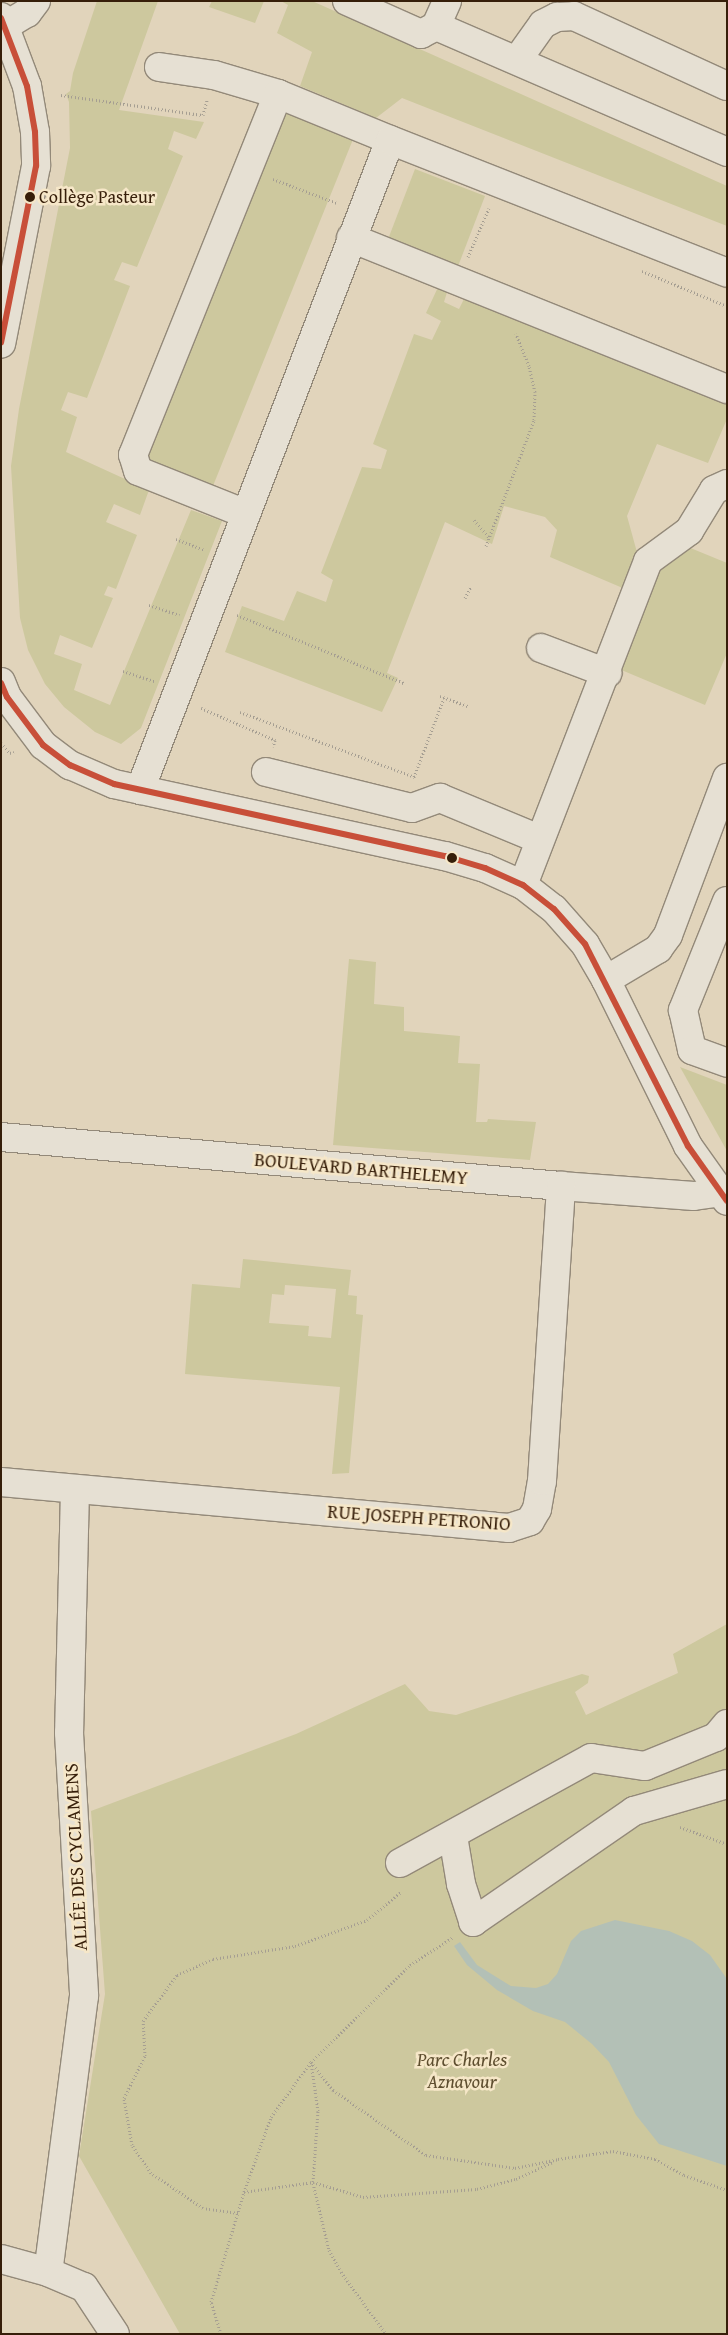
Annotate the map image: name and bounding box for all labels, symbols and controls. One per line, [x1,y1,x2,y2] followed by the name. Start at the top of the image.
[39,186,155,208] place label: Collège Pasteur
[25,192,35,202] marker: Collège Pasteur
[447,853,457,863] unlabelled marker
[253,1148,469,1190] street label: BOULEVARD BARTHELEMY
[327,1500,511,1536] street label: RUE JOSEPH PETRONIO
[60,1763,92,1951] street label: ALLÉE DES CYCLAMENS
[417,2049,507,2093] park label: Parc Charles Aznavour

